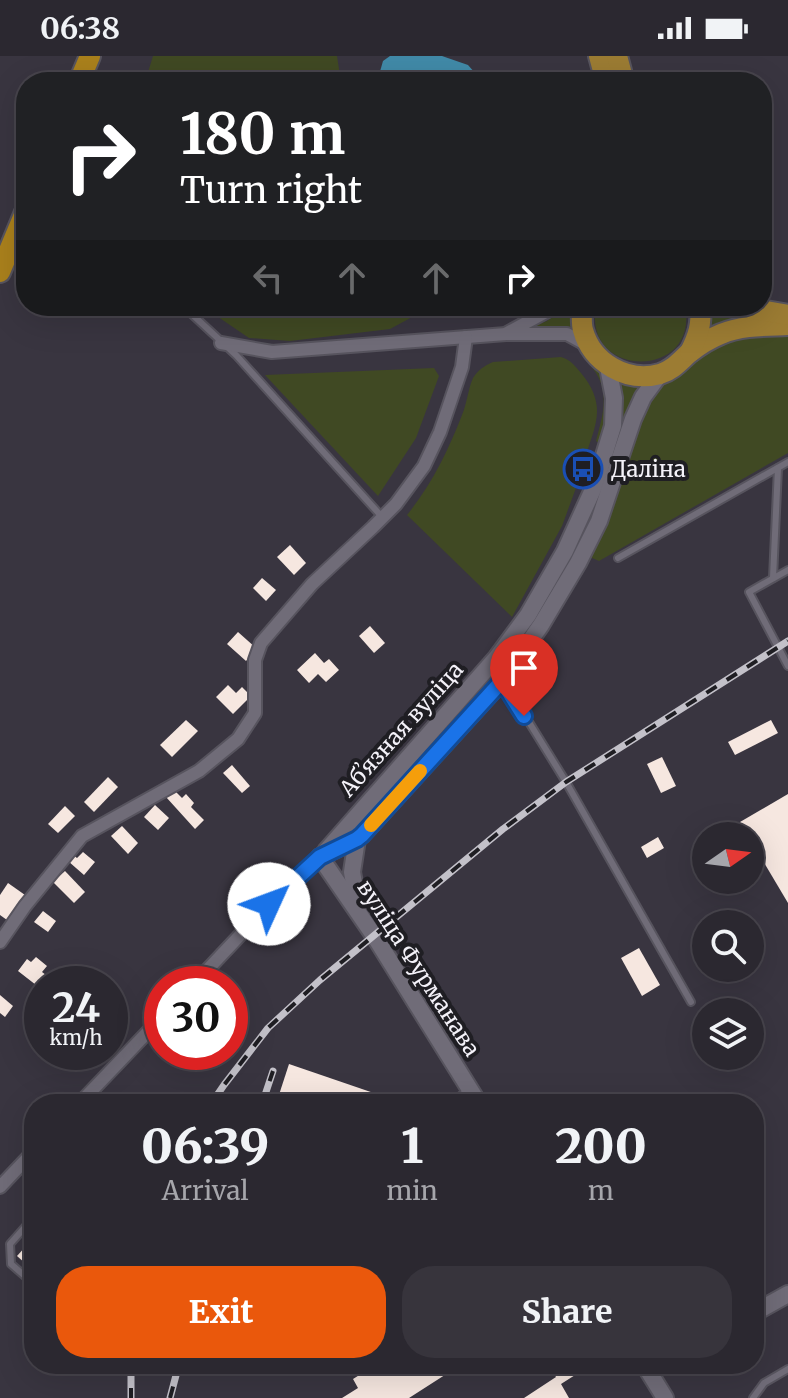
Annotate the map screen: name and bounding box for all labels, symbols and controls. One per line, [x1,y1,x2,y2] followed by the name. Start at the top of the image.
[40,9,120,47] text: 06:38
[180,99,345,169] text: 180 m
[48,104,152,208] icon: right
[180,168,362,213] text: Turn right
[246,256,290,300] icon: left
[330,256,374,300] icon: ahead
[414,256,458,300] icon: ahead
[498,256,542,300] icon: right
[562,448,604,490] bus stop icon: Даліна
[611,455,686,483] place label: Даліна
[490,634,558,716] pin
[502,646,546,690] icon: arrive
[332,656,469,803] street label: Абʼязная вуліца
[692,822,764,894] north arrow
[692,822,764,1070] map controls
[227,862,311,946] position arrow
[352,875,487,1062] street label: вуліца Фурманава
[692,910,764,982] button: search
[144,966,248,1070] speed limit sign: 30
[52,983,100,1033] text: 24
[692,998,764,1070] button: layers
[50,1025,102,1050] text: km/h
[141,1116,269,1176] text: 06:39
[401,1116,423,1176] text: 1
[555,1116,647,1176] text: 200
[162,1174,249,1207] text: Arrival
[386,1174,438,1207] text: min
[588,1174,614,1207] text: m
[56,1266,386,1358] button: Exit
[402,1266,732,1358] button: Share

